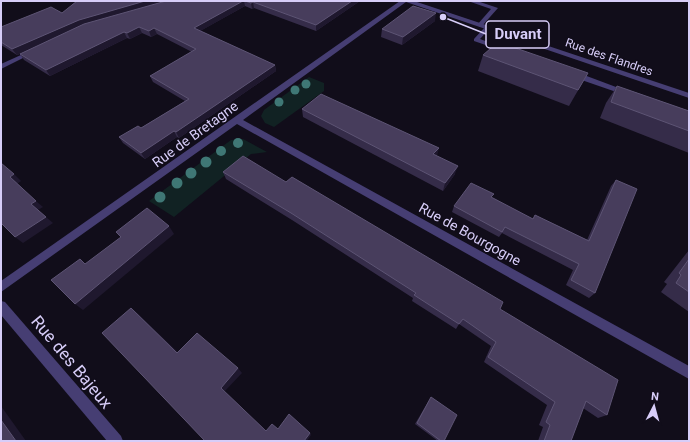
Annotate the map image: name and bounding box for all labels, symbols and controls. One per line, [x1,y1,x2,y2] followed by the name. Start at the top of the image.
[486,21,549,48] callout: Duvant
[494,25,542,43] text: Duvant
[563,35,655,79] street label: Rue des Flandres
[149,98,241,170] street label: Rue de Bretagne
[416,199,524,269] street label: Rue de Bourgogne
[27,311,117,413] street label: Rue des Bajeux
[634,386,674,426] north arrow
[650,390,660,403] text: N

